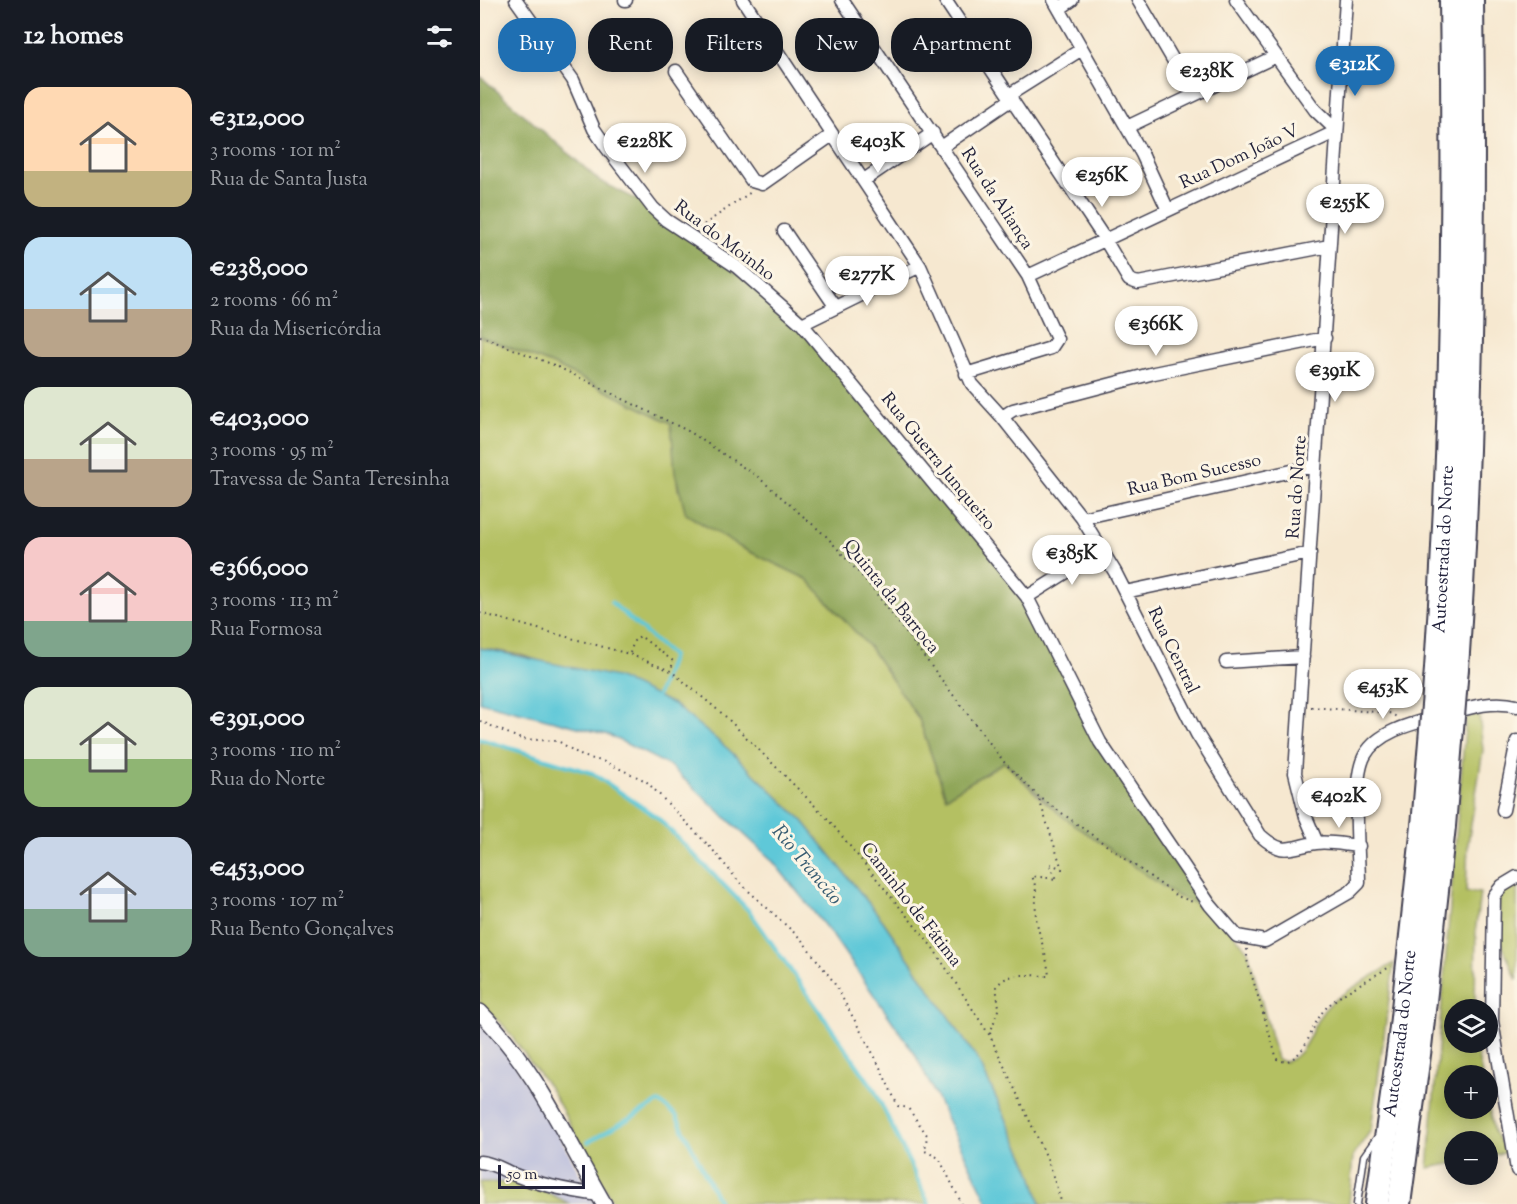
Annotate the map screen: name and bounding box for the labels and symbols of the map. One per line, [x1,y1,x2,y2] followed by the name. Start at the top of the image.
[1313,46,1397,97] pin: €312K
[1165,53,1249,104] pin: €238K
[1176,119,1304,197] street label: Rua Dom João V
[603,123,687,174] pin: €228K
[836,123,920,174] pin: €403K
[954,143,1039,255] street label: Rua da Aliança
[1060,157,1144,208] pin: €256K
[1303,184,1387,235] pin: €255K
[668,195,780,288] street label: Rua do Moinho
[825,256,909,307] pin: €277K
[1114,306,1198,357] pin: €366K
[1293,352,1377,403] pin: €391K
[874,388,1001,537] street label: Rua Guerra Junqueiro
[1281,434,1315,540] street label: Rua do Norte
[1125,448,1264,504] street label: Rua Bom Sucesso
[1427,465,1462,634] street label: Autoestrada do Norte
[836,534,945,660] street label: Quinta da Barroca
[1030,535,1114,586] pin: €385K
[1140,603,1204,699] street label: Rua Central
[1341,669,1425,720] pin: €453K
[1297,778,1381,829] pin: €402K
[764,819,848,912] water label: Rio Trancão
[853,837,967,973] street label: Caminho de Fátima
[1378,949,1424,1119] street label: Autoestrada do Norte
[498,1162,585,1190] scale bar

